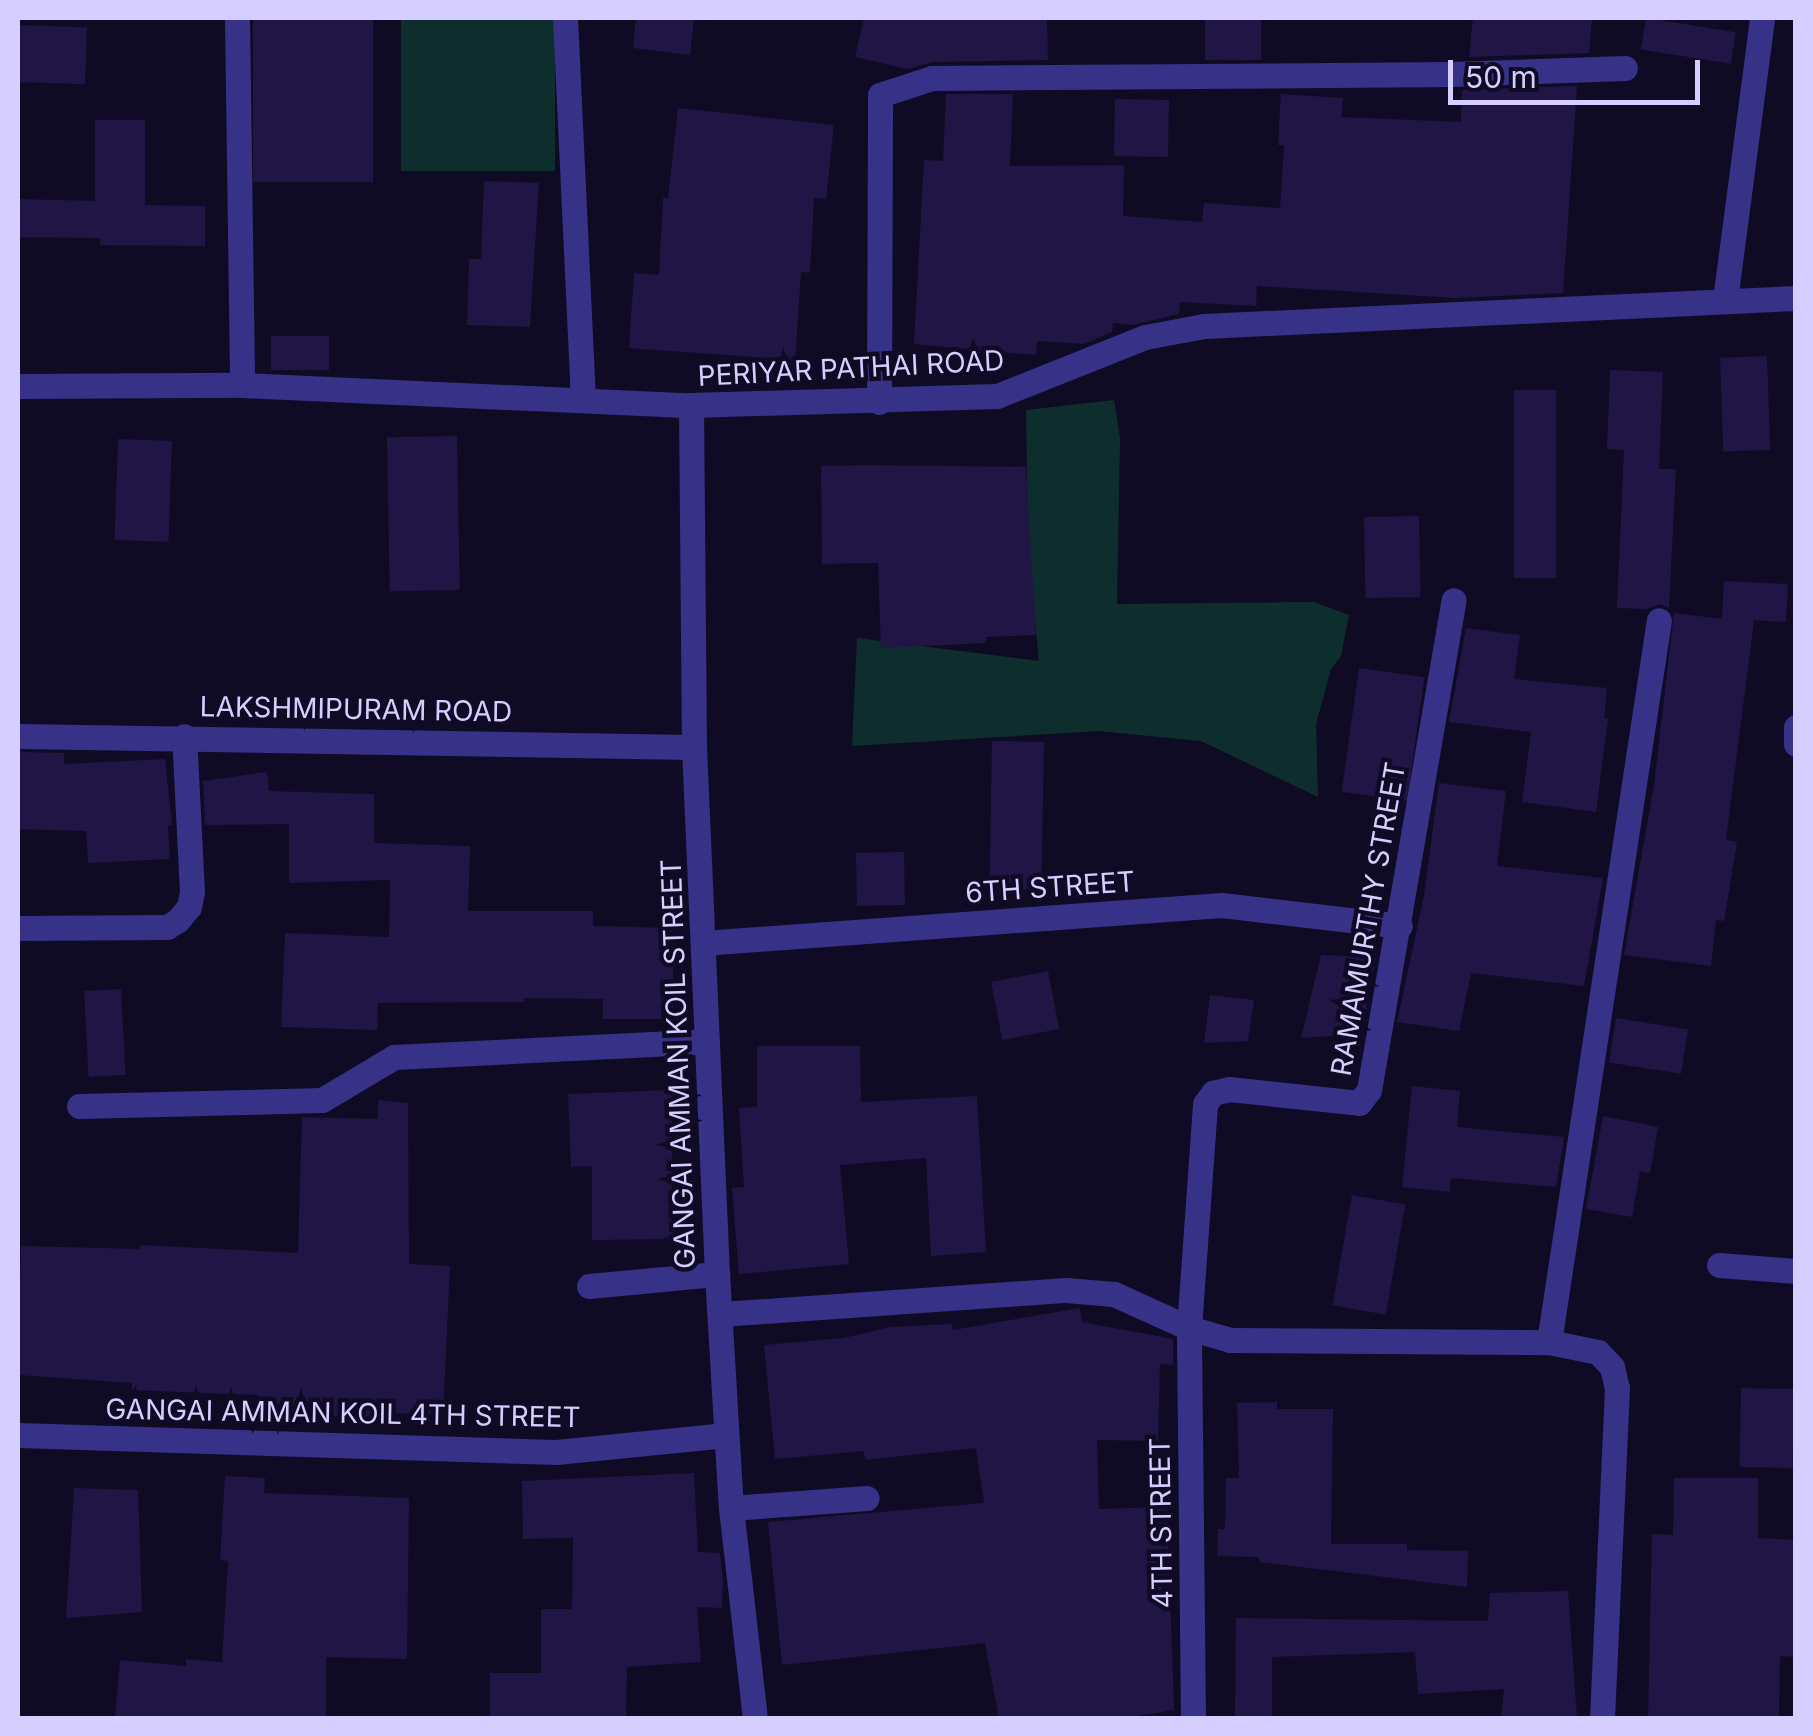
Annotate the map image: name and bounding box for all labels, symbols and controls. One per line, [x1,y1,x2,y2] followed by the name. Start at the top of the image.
[1453,40,1706,102] scale bar
[1465,59,1537,95] text: 50 m
[697,343,1005,393] street label: PERIYAR PATHAI ROAD
[199,689,513,729] street label: LAKSHMIPURAM ROAD
[1324,760,1412,1078] street label: RAMAMURTHY STREET
[654,858,702,1270] street label: GANGAI AMMAN KOIL STREET
[964,864,1136,910] street label: 6TH STREET
[105,1392,581,1434] street label: GANGAI AMMAN KOIL 4TH STREET
[1143,1437,1179,1609] street label: 4TH STREET

